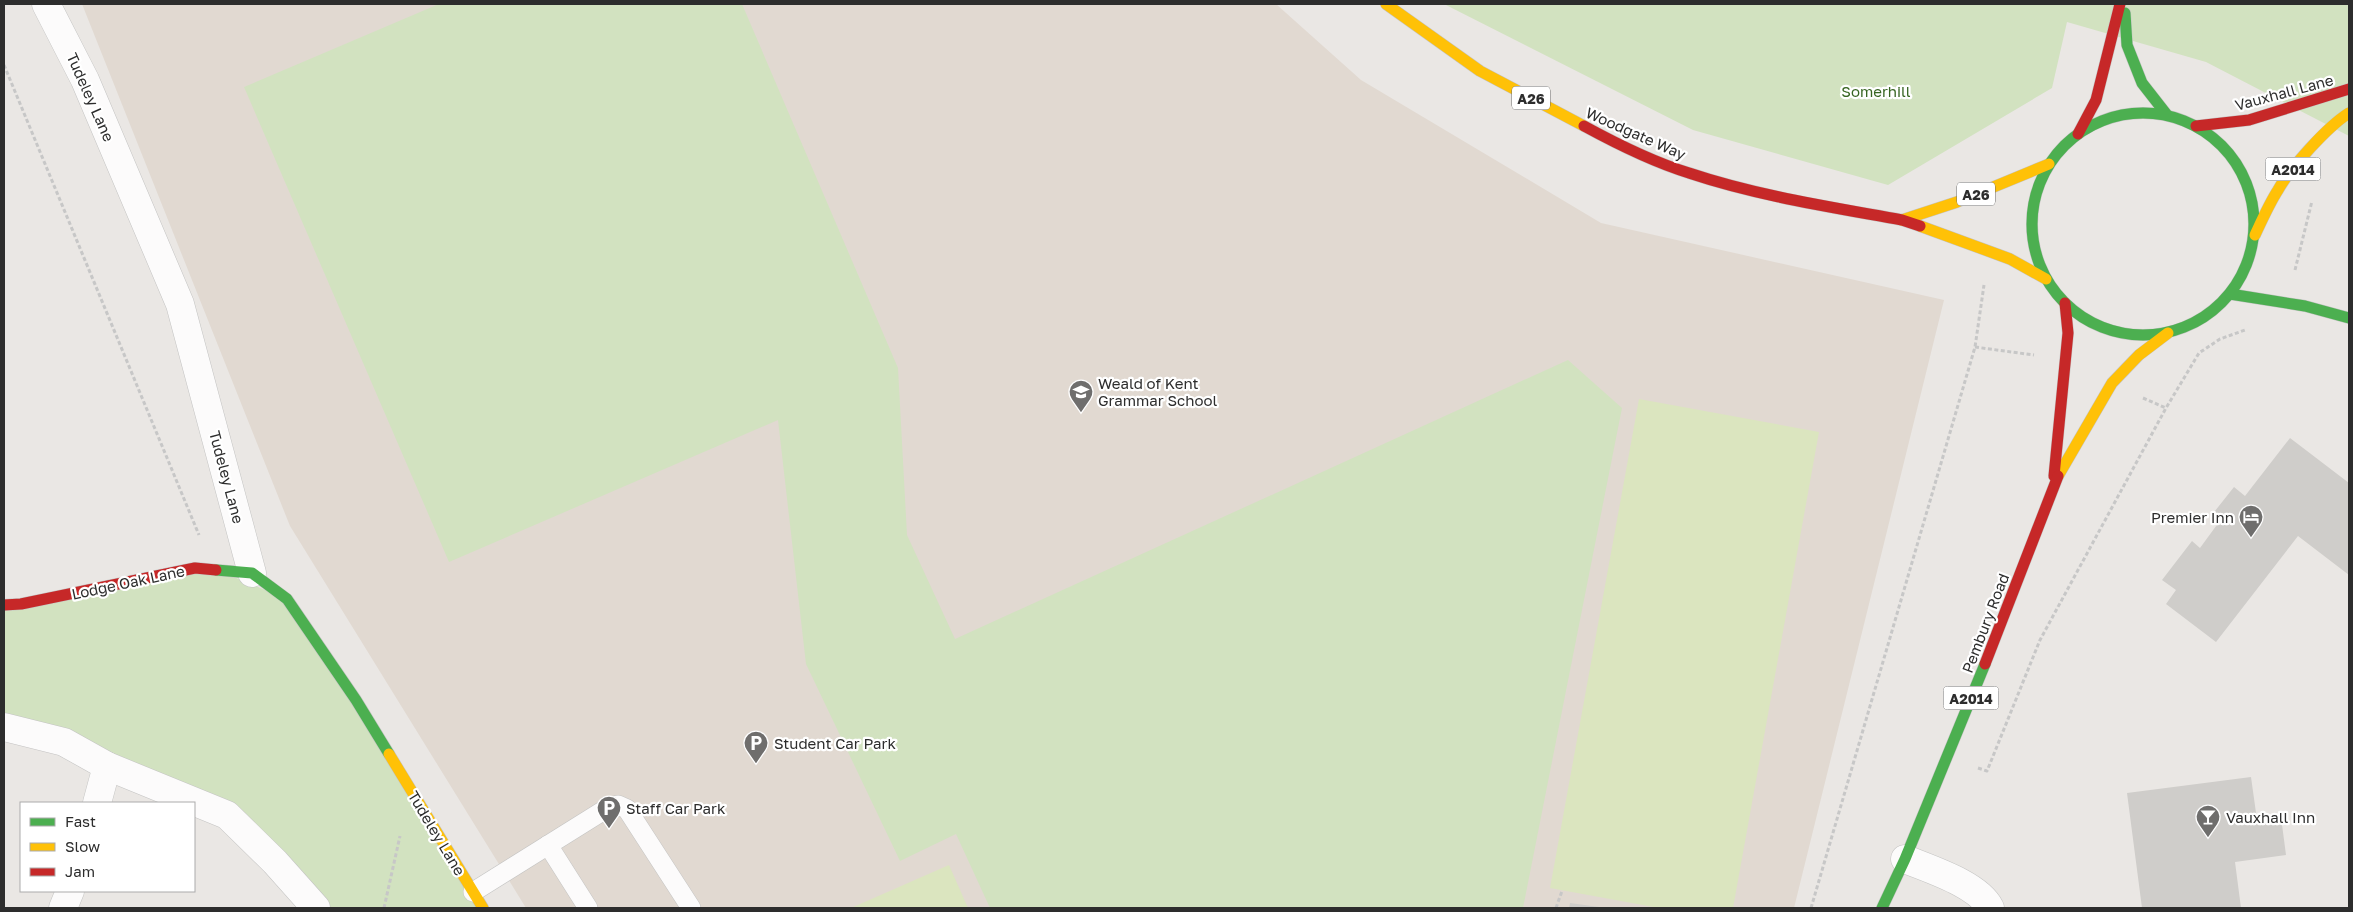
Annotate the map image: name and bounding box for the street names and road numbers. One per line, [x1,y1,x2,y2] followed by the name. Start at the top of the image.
[63,50,119,144] street label: Tudeley Lane
[2233,70,2335,114] street label: Vauxhall Lane
[1512,86,1550,110] road number: A26
[1583,103,1689,163] street label: Woodgate Way
[2266,157,2320,180] road number: A2014
[1957,182,1995,205] road number: A26
[206,429,248,526] street label: Tudeley Lane
[70,561,187,603] street label: Lodge Oak Lane
[1958,571,2012,675] street label: Pembury Road
[1944,686,1998,710] road number: A2014
[405,788,469,879] street label: Tudeley Lane

